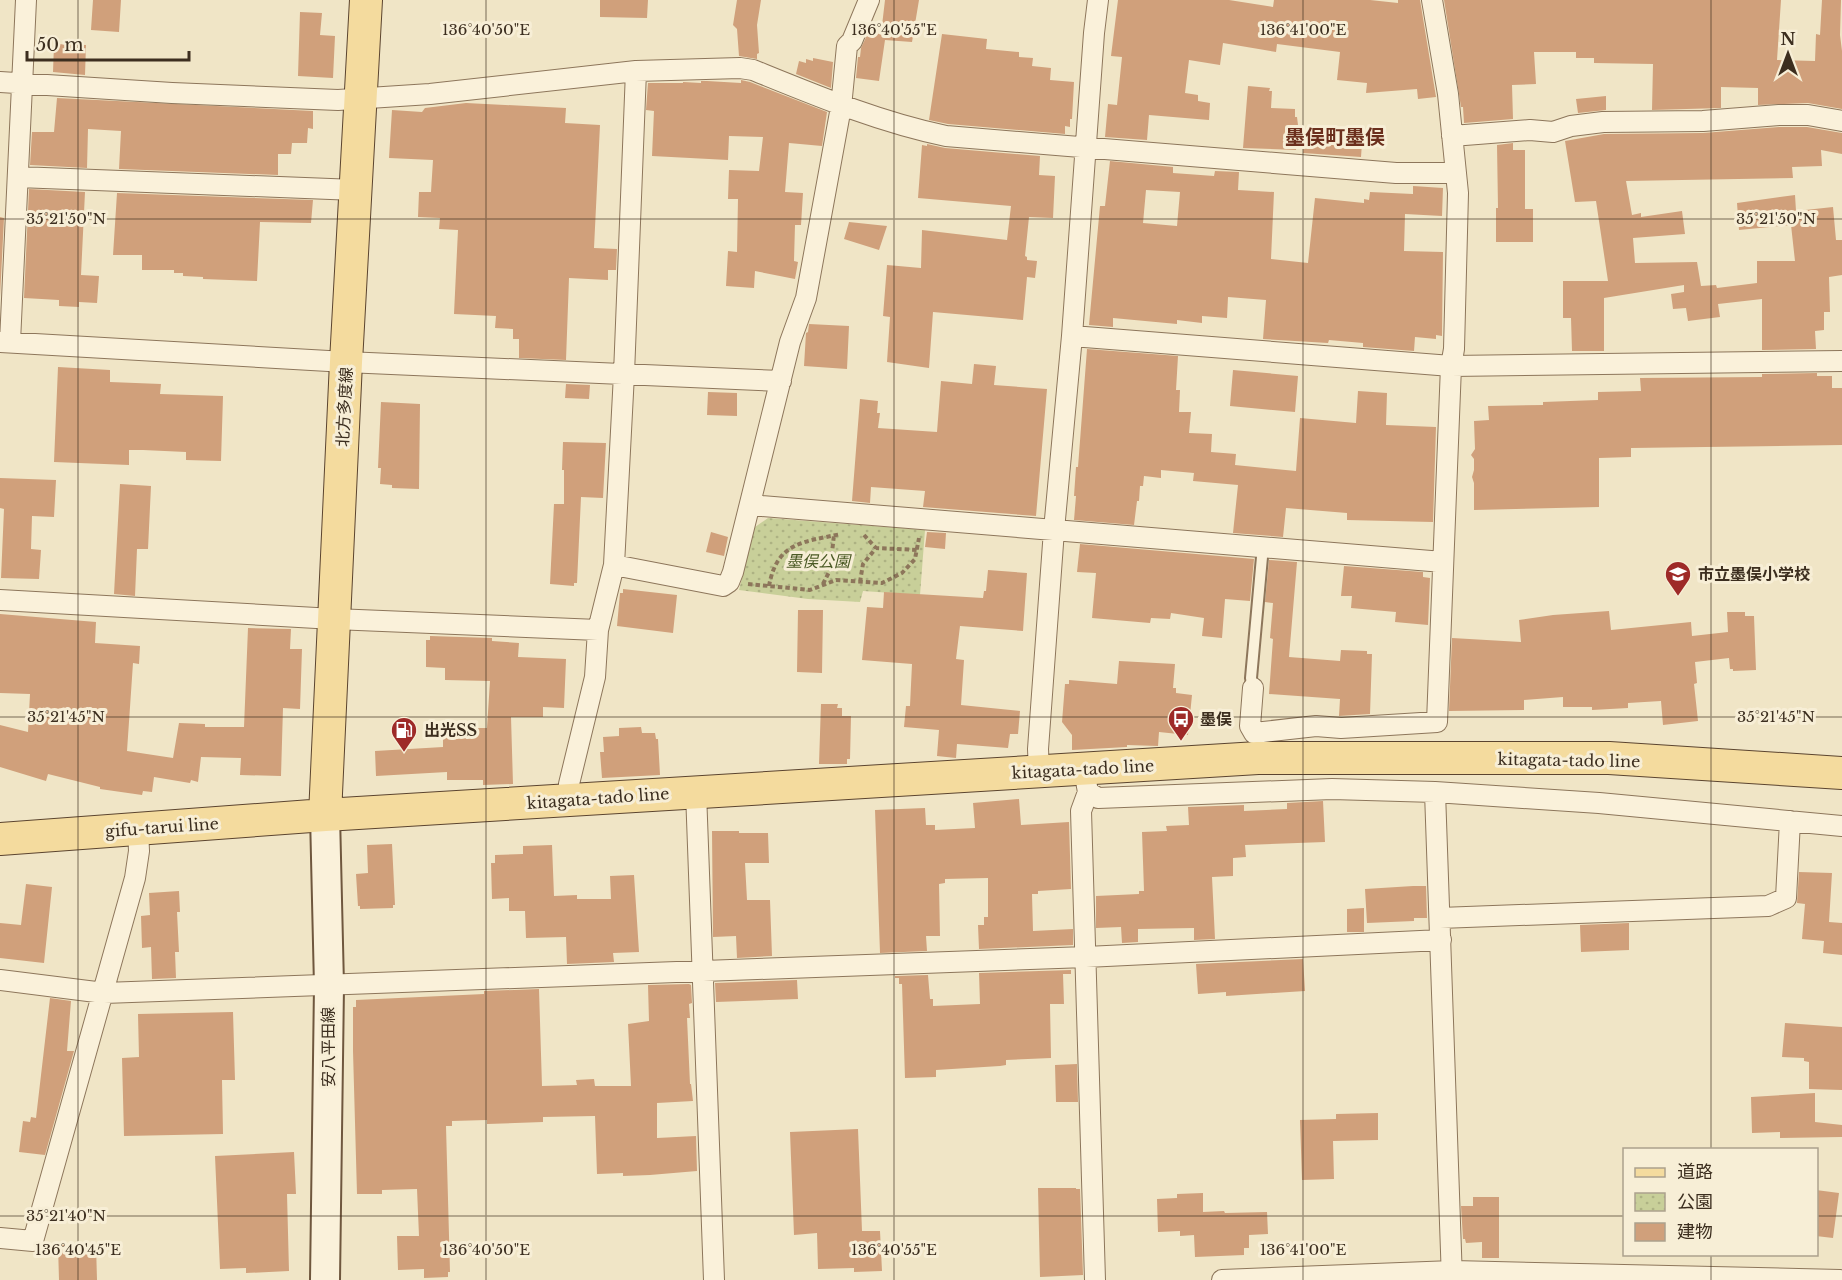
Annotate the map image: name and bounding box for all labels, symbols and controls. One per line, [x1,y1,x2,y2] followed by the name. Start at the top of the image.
[442,20,530,39] text: 136°40'50"E
[851,20,937,39] text: 136°40'55"E
[1260,20,1346,39] text: 136°41'00"E
[27,24,189,62] scale bar
[1758,24,1818,84] north arrow
[1780,29,1796,49] text: N
[36,34,84,56] text: 50 m
[1285,125,1385,149] district label: 墨俣町墨俣
[26,209,106,228] text: 35°21'50"N
[1736,209,1816,228] text: 35°21'50"N
[332,367,356,447] street label: 北方多度線
[786,551,852,571] park label: 墨俣公園
[1663,559,1693,597] school or university icon: 市立墨俣小学校
[1698,564,1810,584] place label: 市立墨俣小学校
[1166,704,1196,742] bus stop icon: 墨俣
[27,707,105,726] text: 35°21'45"N
[1737,707,1815,726] text: 35°21'45"N
[1200,709,1232,729] place label: 墨俣
[389,715,419,753] fuel station icon: 出光SS
[424,720,477,740] place label: 出光SS
[1498,749,1640,771] street label: kitagata-tado line
[1011,755,1155,783] street label: kitagata-tado line
[526,783,670,813] street label: kitagata-tado line
[104,813,220,841] street label: gifu-tarui line
[318,1007,338,1087] street label: 安八平田線
[1623,1148,1818,1256] legend
[1677,1161,1713,1183] text: 道路
[1677,1191,1713,1213] text: 公園
[26,1206,106,1225] text: 35°21'40"N
[1677,1221,1713,1243] text: 建物
[35,1240,121,1259] text: 136°40'45"E
[442,1240,530,1259] text: 136°40'50"E
[851,1240,937,1259] text: 136°40'55"E
[1260,1240,1346,1259] text: 136°41'00"E

